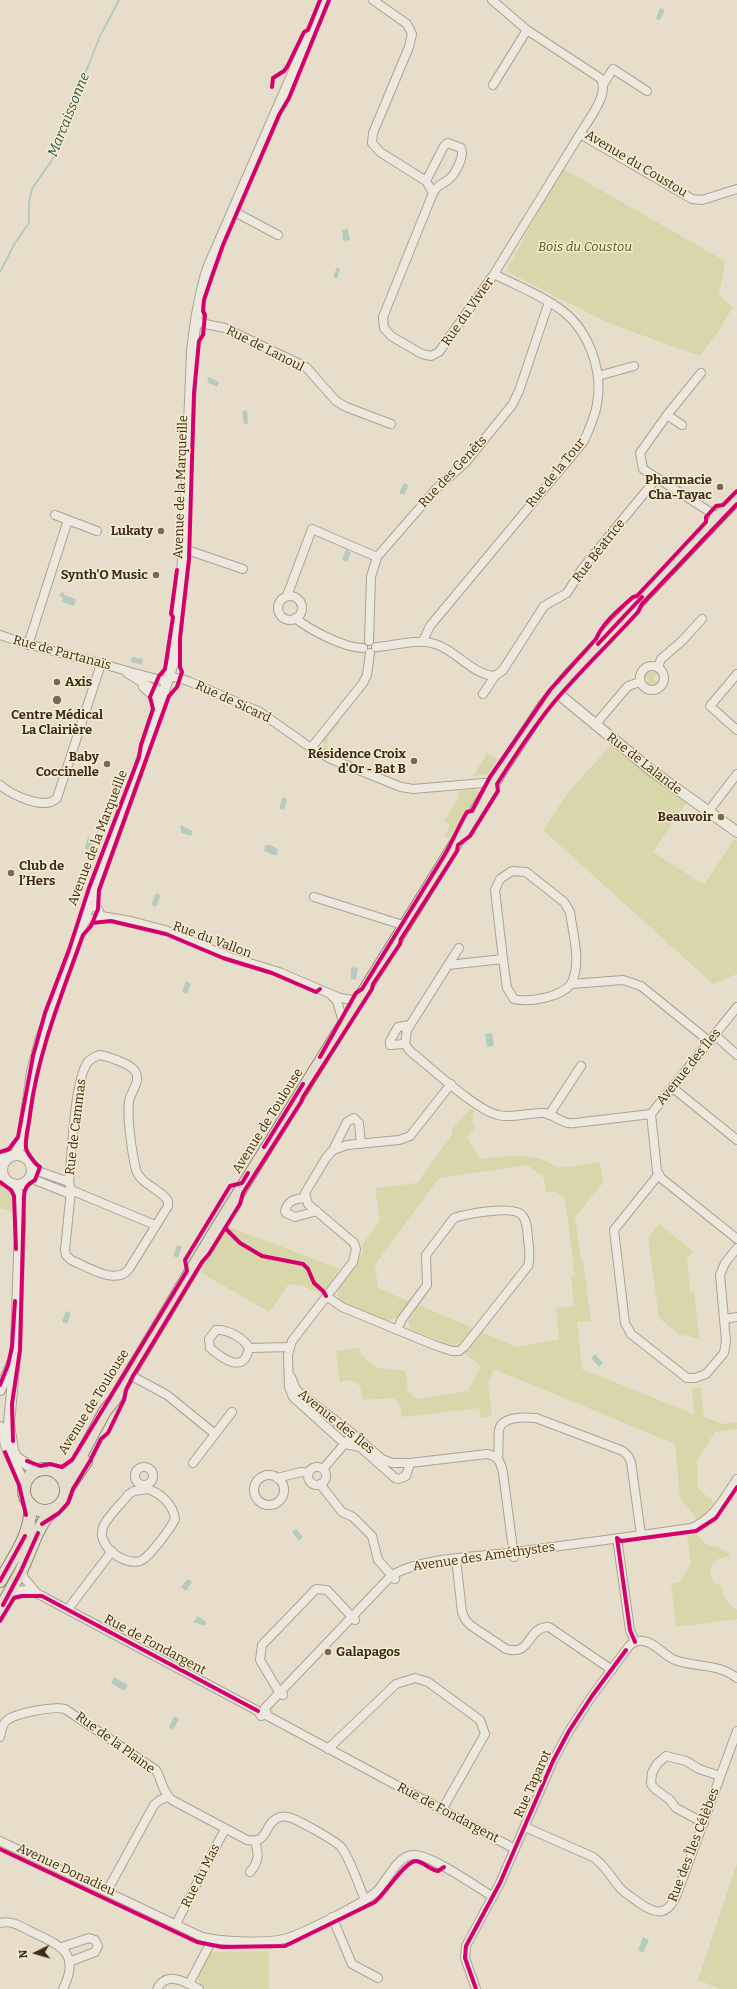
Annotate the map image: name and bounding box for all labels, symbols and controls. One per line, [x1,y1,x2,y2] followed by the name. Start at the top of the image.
[44,70,94,160] water label: Marcaissonne
[582,127,690,201] street label: Avenue du Coustou
[538,239,632,255] park label: Bois du Coustou
[439,275,497,349] street label: Rue du Vivier
[224,323,306,375] street label: Rue de Lanoul
[171,415,191,559] street label: Avenue de la Marqueille
[416,433,490,511] street label: Rue des Genêts
[523,435,589,511] street label: Rue de la Tour
[645,472,712,503] place label: Pharmacie Cha-Tayac
[715,482,725,492] marker: Pharmacie Cha-Tayac
[569,516,629,586] street label: Rue Béatrice
[111,523,153,539] place label: Lukaty
[156,526,166,536] marker: Lukaty
[61,567,148,583] place label: Synth'O Music
[151,570,161,580] marker: Synth'O Music
[11,632,113,674] street label: Rue de Partanaïs
[65,674,92,690] place label: Axis
[52,677,62,687] marker: Axis
[193,678,273,726] street label: Rue de Sicard
[51,694,63,706] marker: Centre Médical La Clairière
[11,707,103,738] place label: Centre Médical La Clairière
[603,730,685,798] street label: Rue de Lalande
[308,746,406,777] place label: Résidence Croix d'Or - Bat B
[36,749,99,780] place label: Baby Coccinelle
[409,756,419,766] marker: Résidence Croix d'Or - Bat B
[102,759,112,769] marker: Baby Coccinelle
[65,768,131,908] street label: Avenue de la Marqueille
[658,809,713,825] place label: Beauvoir
[716,812,726,822] marker: Beauvoir
[19,858,64,889] place label: Club de l’Hers
[6,868,16,878] marker: Club de l’Hers
[170,919,254,961] street label: Rue du Vallon
[653,1026,725,1108] street label: Avenue des Îles
[229,1066,307,1176] street label: Avenue de Toulouse
[62,1078,90,1176] street label: Rue de Cammas
[55,1347,133,1457] street label: Avenue de Toulouse
[295,1386,377,1458] street label: Avenue des Îles
[412,1539,556,1575] street label: Avenue des Améthystes
[101,1612,209,1678] street label: Rue de Fondargent
[336,1644,400,1660] place label: Galapagos
[323,1647,333,1657] marker: Galapagos
[72,1709,158,1777] street label: Rue de la Plaine
[511,1748,555,1820] street label: Rue Taparot
[394,1780,502,1846] street label: Rue de Fondargent
[665,1786,723,1904] street label: Rue des Îles Célèbes
[14,1840,118,1900] street label: Avenue Donadieu
[178,1842,224,1910] street label: Rue du Mas
[16,1933,56,1973] north arrow
[17,1949,30,1959] text: N

